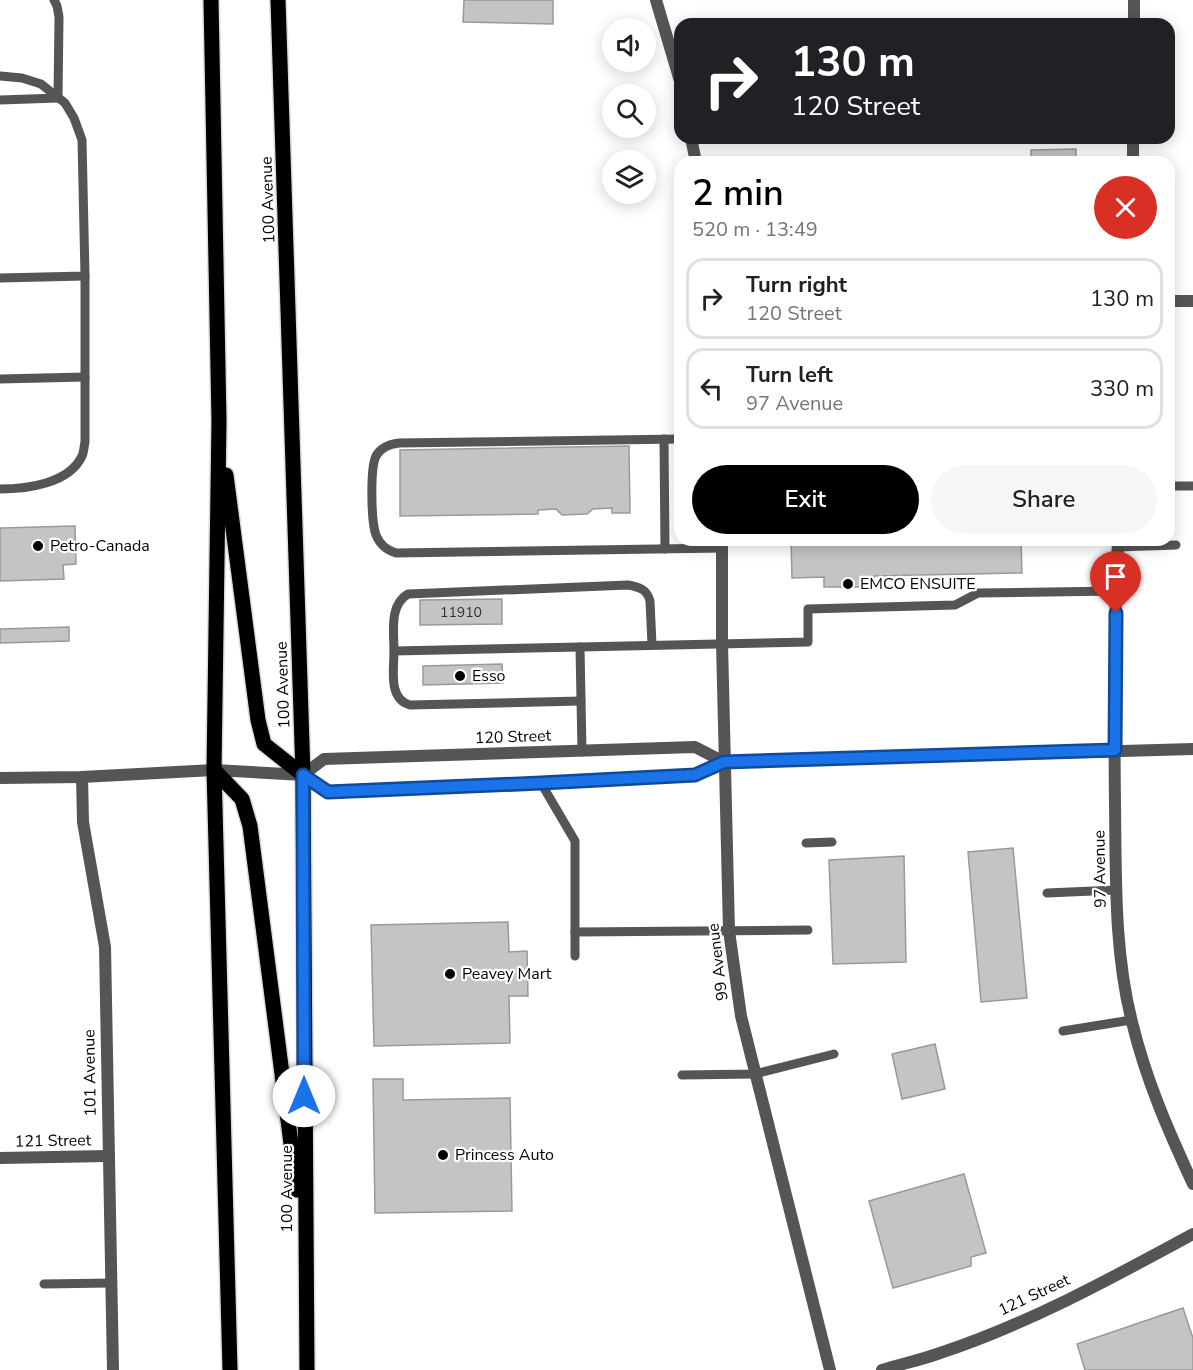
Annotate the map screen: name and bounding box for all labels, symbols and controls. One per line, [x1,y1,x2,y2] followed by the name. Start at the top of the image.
[602,18,656,204] map controls
[602,18,656,72] button: sound
[791,34,915,91] text: 130 m
[692,42,770,120] icon: right
[602,84,656,138] button: search
[791,88,920,125] text: 120 Street
[602,150,656,204] button: layers
[255,156,281,244] street label: 100 Avenue
[692,169,784,218] text: 2 min
[1094,176,1157,239] button: close
[692,216,818,243] text: 520 m · 13:49
[746,270,847,300] text: Turn right
[695,282,728,315] icon: right
[1090,284,1154,314] text: 130 m
[746,300,842,327] text: 120 Street
[746,360,833,390] text: Turn left
[695,372,728,405] icon: left
[1090,374,1154,404] text: 330 m
[746,390,843,417] text: 97 Avenue
[692,465,919,534] button: Exit
[931,465,1157,534] button: Share
[50,535,150,557] place label: Petro-Canada
[31,539,45,553] marker: Petro-Canada
[1090,551,1141,613] pin
[1099,560,1132,593] icon: arrive
[860,573,976,595] place label: EMCO ENSUITE
[841,577,855,591] marker: EMCO ENSUITE
[440,603,482,622] house number: 11910
[270,641,296,729] street label: 100 Avenue
[472,665,506,687] place label: Esso
[453,669,467,683] marker: Esso
[474,725,552,749] street label: 120 Street
[1088,830,1112,908] street label: 97 Avenue
[702,922,734,1002] street label: 99 Avenue
[462,963,552,985] place label: Peavey Mart
[443,967,457,981] marker: Peavey Mart
[78,1029,102,1117] street label: 101 Avenue
[272,1064,336,1128] position arrow
[15,1129,92,1153] street label: 121 Street
[455,1144,554,1166] place label: Princess Auto
[276,1145,298,1233] street label: 100 Avenue
[436,1148,450,1162] marker: Princess Auto
[995,1269,1074,1321] street label: 121 Street

